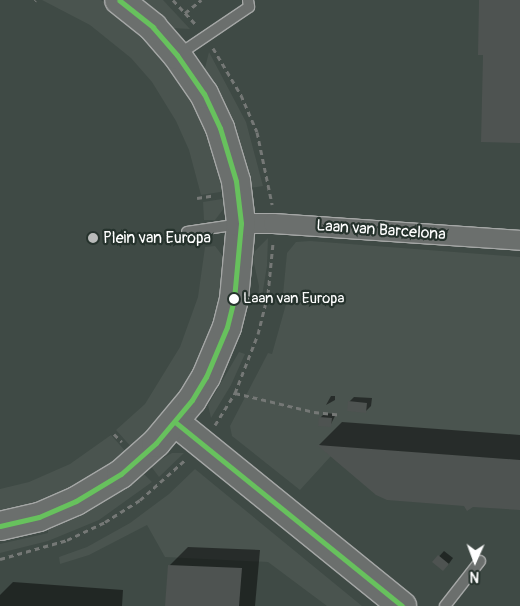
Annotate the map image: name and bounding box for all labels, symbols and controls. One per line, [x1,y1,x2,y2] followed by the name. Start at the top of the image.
[316,216,446,244] street label: Laan van Barcelona
[103,228,211,248] place label: Plein van Europa
[87,232,99,244] marker: Plein van Europa
[243,290,344,308] place label: Laan van Europa
[229,294,239,304] marker: Laan van Europa
[450,536,500,586] north arrow
[469,568,479,585] text: N

